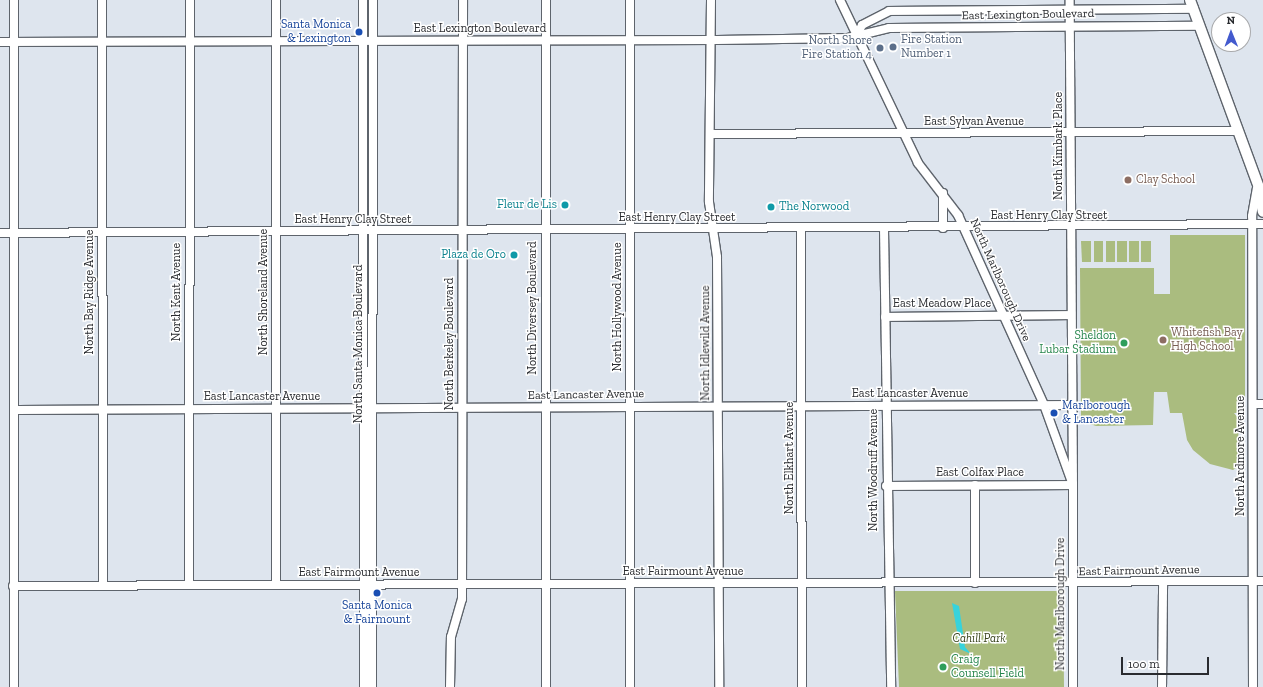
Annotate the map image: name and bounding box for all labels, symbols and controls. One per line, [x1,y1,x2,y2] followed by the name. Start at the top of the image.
[961,7,1095,23] street label: East Lexington Boulevard
[1211,12,1251,52] north arrow
[1226,14,1235,27] text: N
[281,18,351,46] place label: Santa Monica & Lexington
[414,22,546,36] street label: East Lexington Boulevard
[354,27,364,37] marker: Santa Monica & Lexington
[901,33,962,61] place label: Fire Station Number 1
[802,34,872,62] place label: North Shore Fire Station 4
[888,42,898,52] marker: Fire Station Number 1
[875,43,885,53] marker: North Shore Fire Station 4
[1052,92,1066,200] street label: North Kimbark Place
[924,115,1024,129] street label: East Sylvan Avenue
[1136,173,1196,187] place label: Clay School
[1123,175,1133,185] marker: Clay School
[497,198,557,212] place label: Fleur de Lis
[560,200,570,210] marker: Fleur de Lis
[779,200,849,214] place label: The Norwood
[766,202,776,212] marker: The Norwood
[990,209,1108,223] street label: East Henry Clay Street
[618,211,736,225] street label: East Henry Clay Street
[294,213,412,227] street label: East Henry Clay Street
[966,216,1034,344] street label: North Marlborough Drive
[83,229,97,355] street label: North Bay Ridge Avenue
[257,229,271,355] street label: North Shoreland Avenue
[526,241,540,375] street label: North Diversey Boulevard
[611,242,625,372] street label: North Hollywood Avenue
[170,243,184,341] street label: North Kent Avenue
[441,248,506,262] place label: Plaza de Oro
[509,250,519,260] marker: Plaza de Oro
[352,265,366,423] street label: North Santa Monica Boulevard
[443,278,457,410] street label: North Berkeley Boulevard
[699,285,713,401] street label: North Idlewild Avenue
[893,297,991,311] street label: East Meadow Place
[1171,326,1243,354] place label: Whitefish Bay High School
[1039,329,1116,357] place label: Sheldon Lubar Stadium
[1158,335,1168,345] marker: Whitefish Bay High School
[1119,338,1129,348] marker: Sheldon Lubar Stadium
[527,387,645,403] street label: East Lancaster Avenue
[852,387,968,401] street label: East Lancaster Avenue
[204,390,320,404] street label: East Lancaster Avenue
[1234,395,1248,517] street label: North Ardmore Avenue
[1062,399,1130,427] place label: Marlborough & Lancaster
[783,402,797,514] street label: North Elkhart Avenue
[867,408,881,532] street label: North Woodruff Avenue
[1049,408,1059,418] marker: Marlborough & Lancaster
[936,466,1024,480] street label: East Colfax Place
[1054,538,1068,670] street label: North Marlborough Drive
[1078,563,1200,579] street label: East Fairmount Avenue
[622,565,744,579] street label: East Fairmount Avenue
[298,566,420,580] street label: East Fairmount Avenue
[372,588,382,598] marker: Santa Monica & Fairmount
[342,599,412,627] place label: Santa Monica & Fairmount
[952,632,1006,646] park label: Cahill Park
[1123,649,1211,675] scale bar
[951,653,1024,681] place label: Craig Counsell Field
[1128,657,1160,671] text: 100 m
[938,662,948,672] marker: Craig Counsell Field

